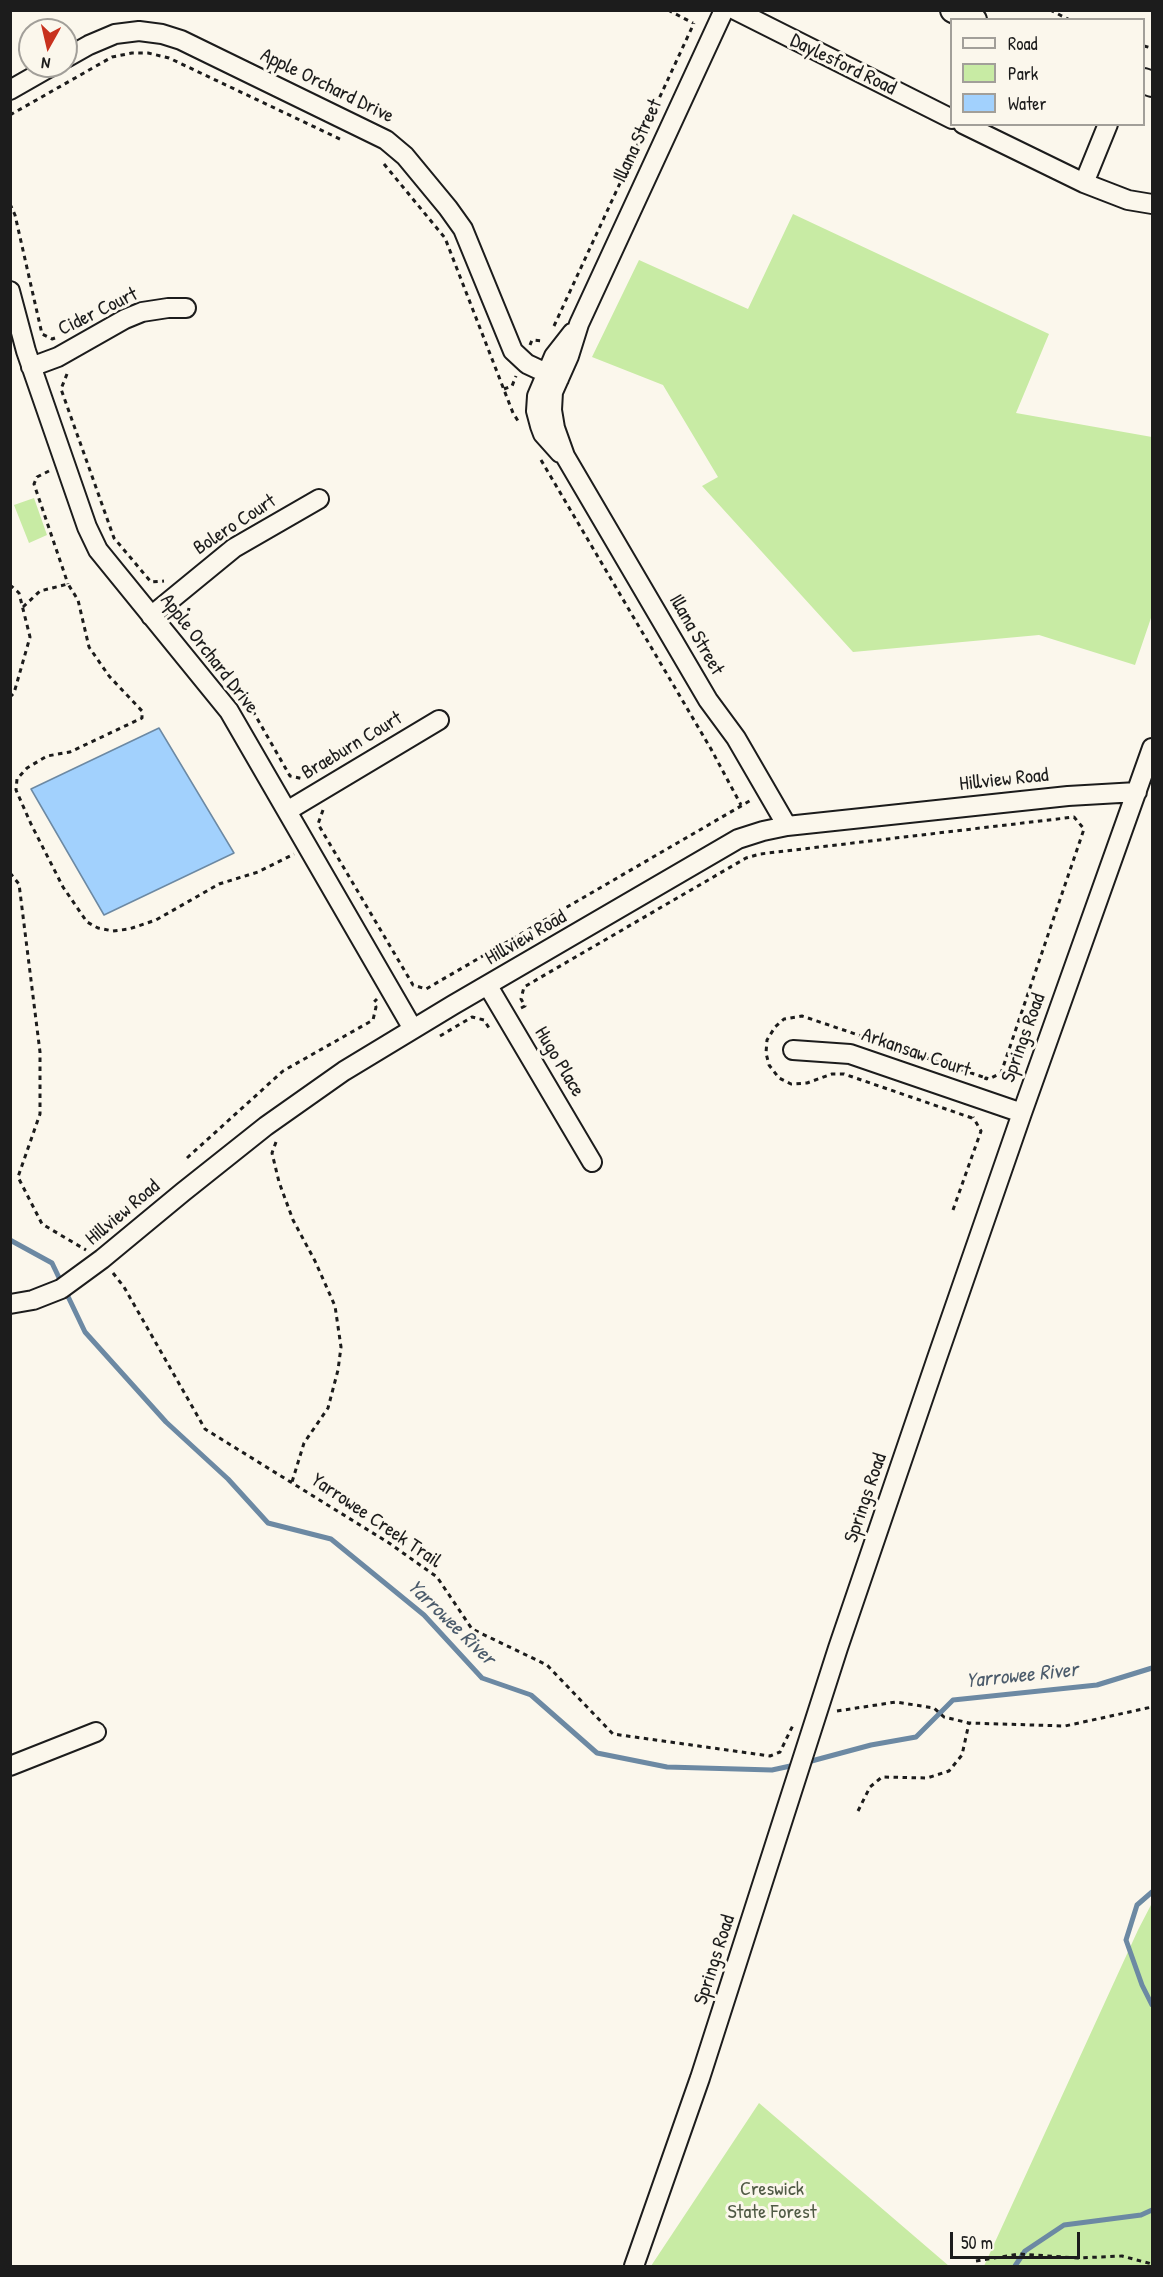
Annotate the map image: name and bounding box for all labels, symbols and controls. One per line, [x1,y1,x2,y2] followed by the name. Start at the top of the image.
[18,18,78,78] north arrow
[950,18,1145,126] legend
[786,29,900,101] street label: Daylesford Road
[1008,31,1038,56] text: Road
[256,43,398,129] street label: Apple Orchard Drive
[40,52,52,75] text: N
[1008,61,1038,86] text: Park
[1008,91,1046,116] text: Water
[608,96,668,186] street label: Illana Street
[54,283,142,341] street label: Cider Court
[189,489,281,561] street label: Bolero Court
[155,589,263,719] street label: Apple Orchard Drive
[663,590,729,680] street label: Illana Street
[297,707,407,785] street label: Braeburn Court
[958,763,1050,797] street label: Hillview Road
[481,905,571,971] street label: Hillview Road
[997,990,1051,1086] street label: Springs Road
[529,1023,589,1101] street label: Hugo Place
[858,1023,974,1083] street label: Arkansaw Court
[81,1175,165,1251] street label: Hillview Road
[840,1450,892,1546] street label: Springs Road
[306,1469,446,1573] street label: Yarrowee Creek Trail
[402,1575,500,1671] water label: Yarrowee River
[965,1658,1079,1694] water label: Yarrowee River
[689,1912,741,2008] street label: Springs Road
[727,2178,817,2225] park label: Creswick State Forest
[953,2220,1084,2258] scale bar
[961,2230,993,2255] text: 50 m

